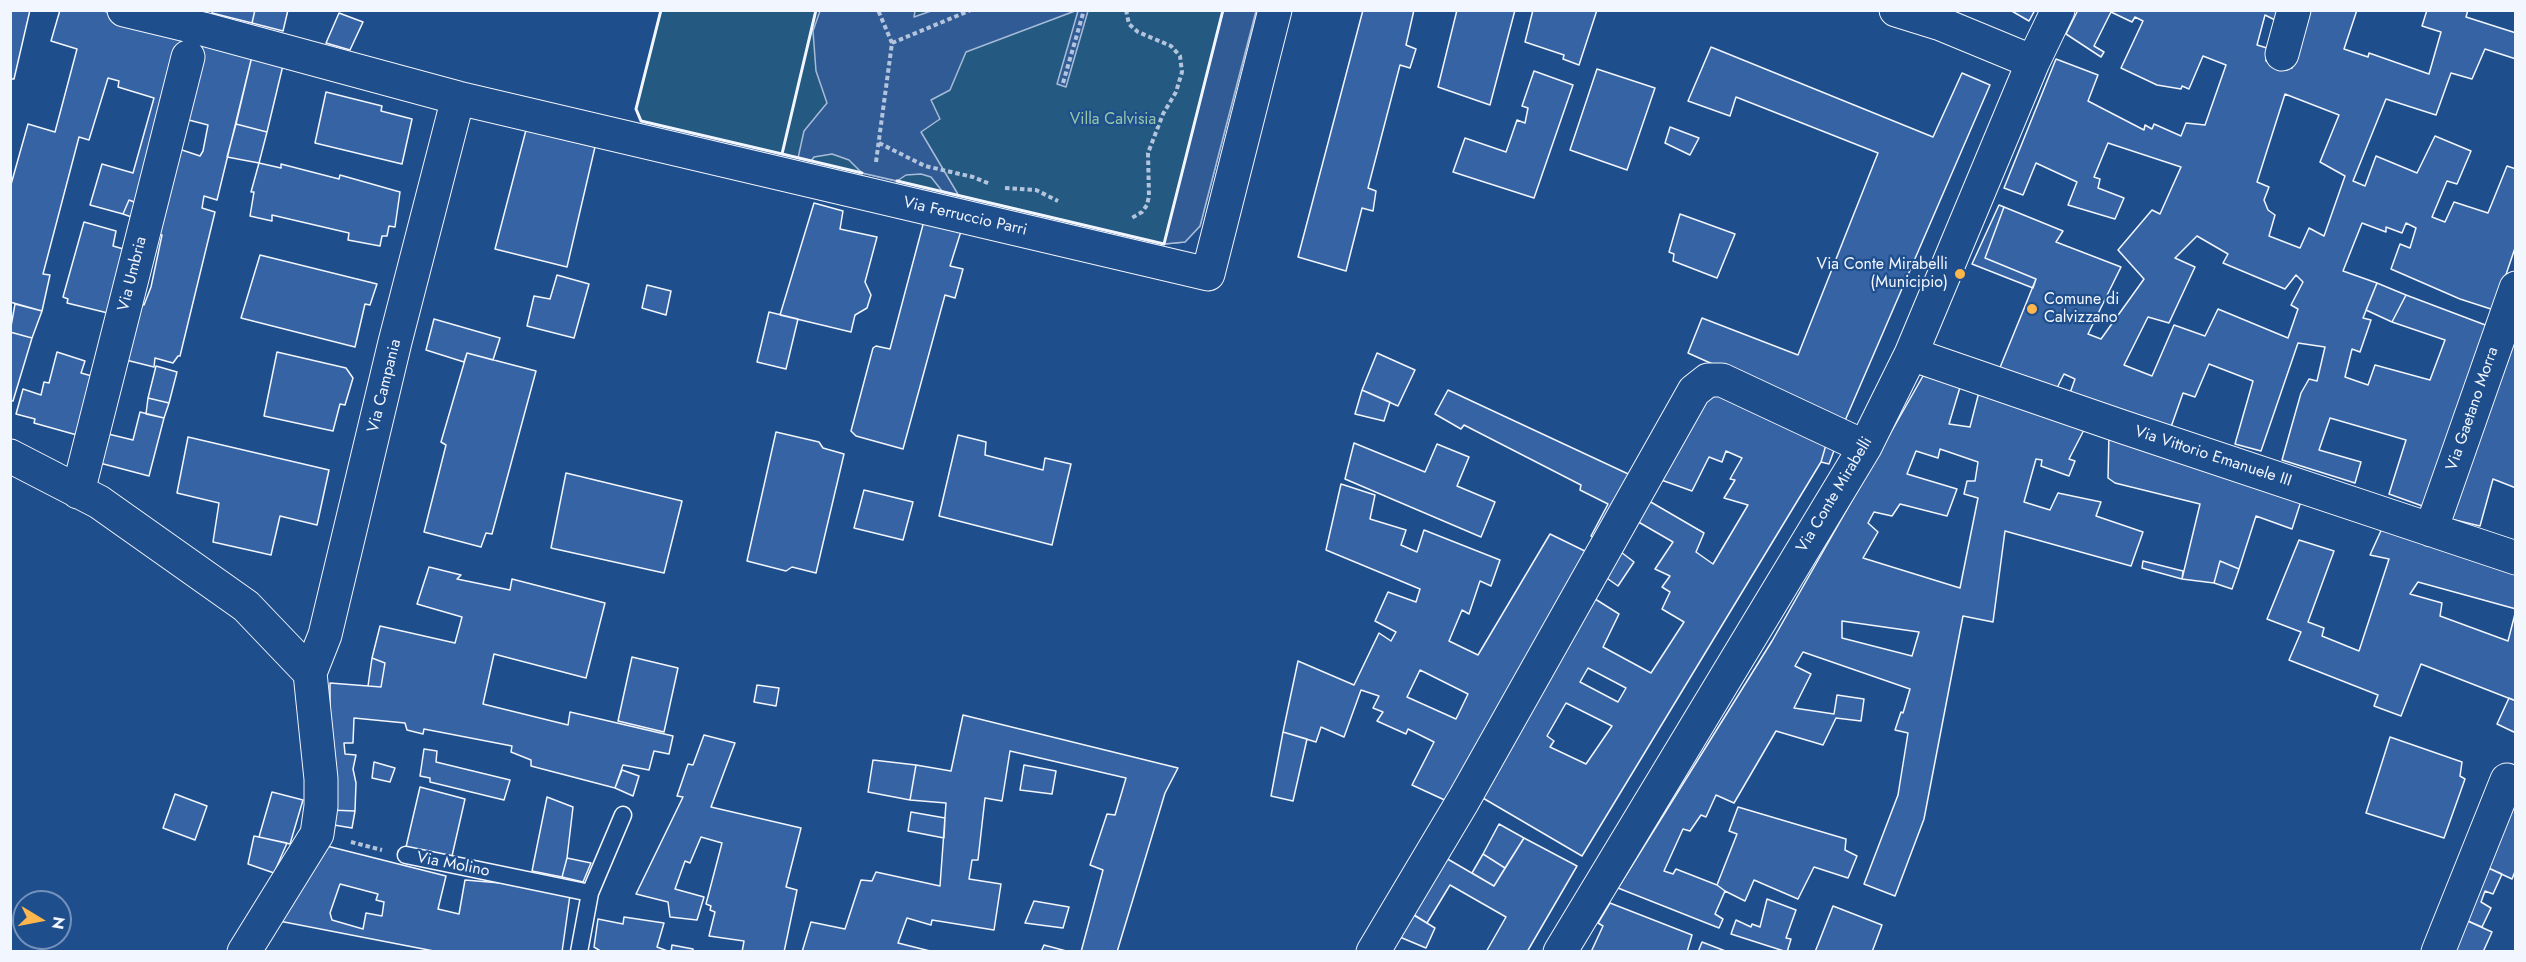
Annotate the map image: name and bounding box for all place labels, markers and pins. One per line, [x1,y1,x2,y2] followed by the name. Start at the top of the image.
[1817,255,1948,293] place label: Via Conte Mirabelli (Municipio)
[1953,267,1967,281] marker: Via Conte Mirabelli (Municipio)
[2044,290,2119,328] place label: Comune di Calvizzano
[2025,302,2039,316] marker: Comune di Calvizzano

